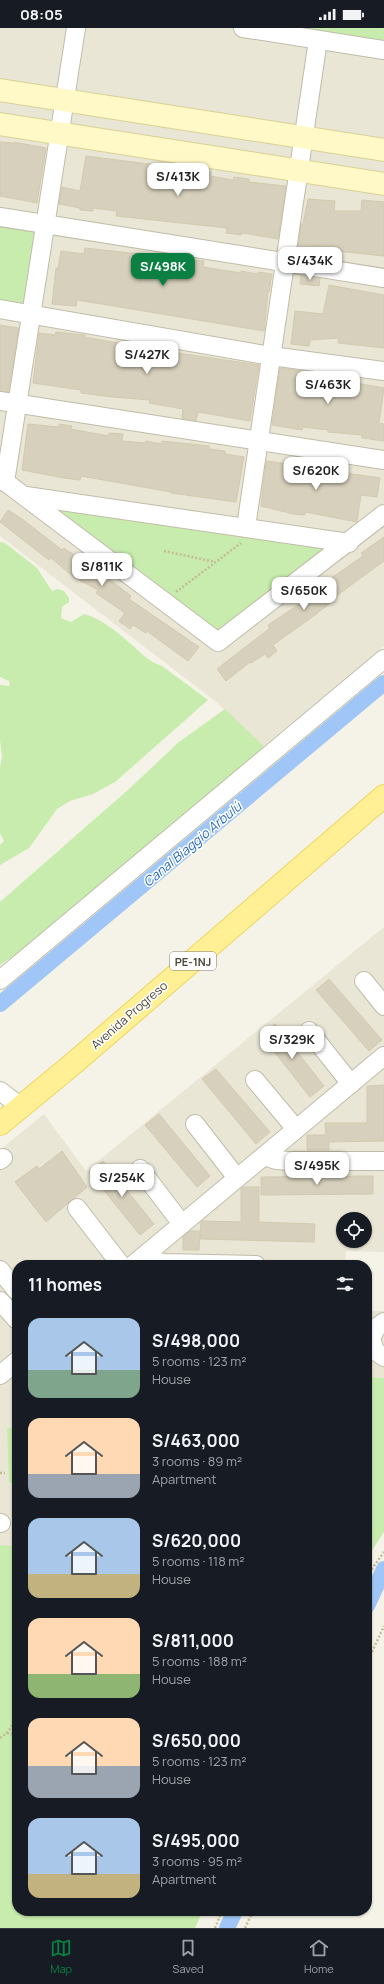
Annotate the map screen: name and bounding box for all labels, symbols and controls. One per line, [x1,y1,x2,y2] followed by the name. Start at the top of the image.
[20,4,63,25] text: 08:05
[145,163,211,197] pin: S/413K
[156,167,200,185] text: S/413K
[277,247,343,281] pin: S/434K
[287,251,333,269] text: S/434K
[130,253,196,287] pin: S/498K
[140,257,186,275] text: S/498K
[114,341,180,375] pin: S/427K
[124,345,170,363] text: S/427K
[295,371,361,405] pin: S/463K
[305,375,351,393] text: S/463K
[283,457,349,491] pin: S/620K
[293,461,339,479] text: S/620K
[69,553,135,587] pin: S/811K
[81,557,123,575] text: S/811K
[271,577,337,611] pin: S/650K
[281,581,327,599] text: S/650K
[139,797,246,890] water label: Canal Biaggio Arbulú
[170,952,216,970] road number: PE-1NJ
[87,977,171,1053] street label: Avenida Progreso
[259,1026,325,1060] pin: S/329K
[269,1030,315,1048] text: S/329K
[284,1152,350,1186] pin: S/495K
[294,1156,340,1174] text: S/495K
[89,1164,155,1198] pin: S/254K
[99,1168,145,1186] text: S/254K
[336,1212,372,1248] map controls
[336,1212,372,1248] button: locate
[28,1273,102,1296] text: 11 homes
[334,1273,356,1295] icon: filters
[152,1329,240,1352] text: S/498,000
[60,1334,108,1382] icon: home
[152,1352,247,1370] text: 5 rooms · 123 m²
[152,1370,191,1388] text: House
[152,1429,240,1452] text: S/463,000
[60,1434,108,1482] icon: home
[152,1452,242,1470] text: 3 rooms · 89 m²
[152,1470,216,1488] text: Apartment
[152,1529,241,1552] text: S/620,000
[60,1534,108,1582] icon: home
[152,1552,245,1570] text: 5 rooms · 118 m²
[152,1570,191,1588] text: House
[152,1629,234,1652] text: S/811,000
[60,1634,108,1682] icon: home
[152,1652,247,1670] text: 5 rooms · 188 m²
[152,1670,191,1688] text: House
[152,1729,241,1752] text: S/650,000
[60,1734,108,1782] icon: home
[152,1752,247,1770] text: 5 rooms · 123 m²
[152,1770,191,1788] text: House
[152,1829,240,1852] text: S/495,000
[60,1834,108,1882] icon: home
[152,1852,242,1870] text: 3 rooms · 95 m²
[152,1870,216,1888] text: Apartment
[50,1937,72,1976] tab: Map
[173,1937,204,1976] tab: Saved
[304,1937,334,1976] tab: Home

